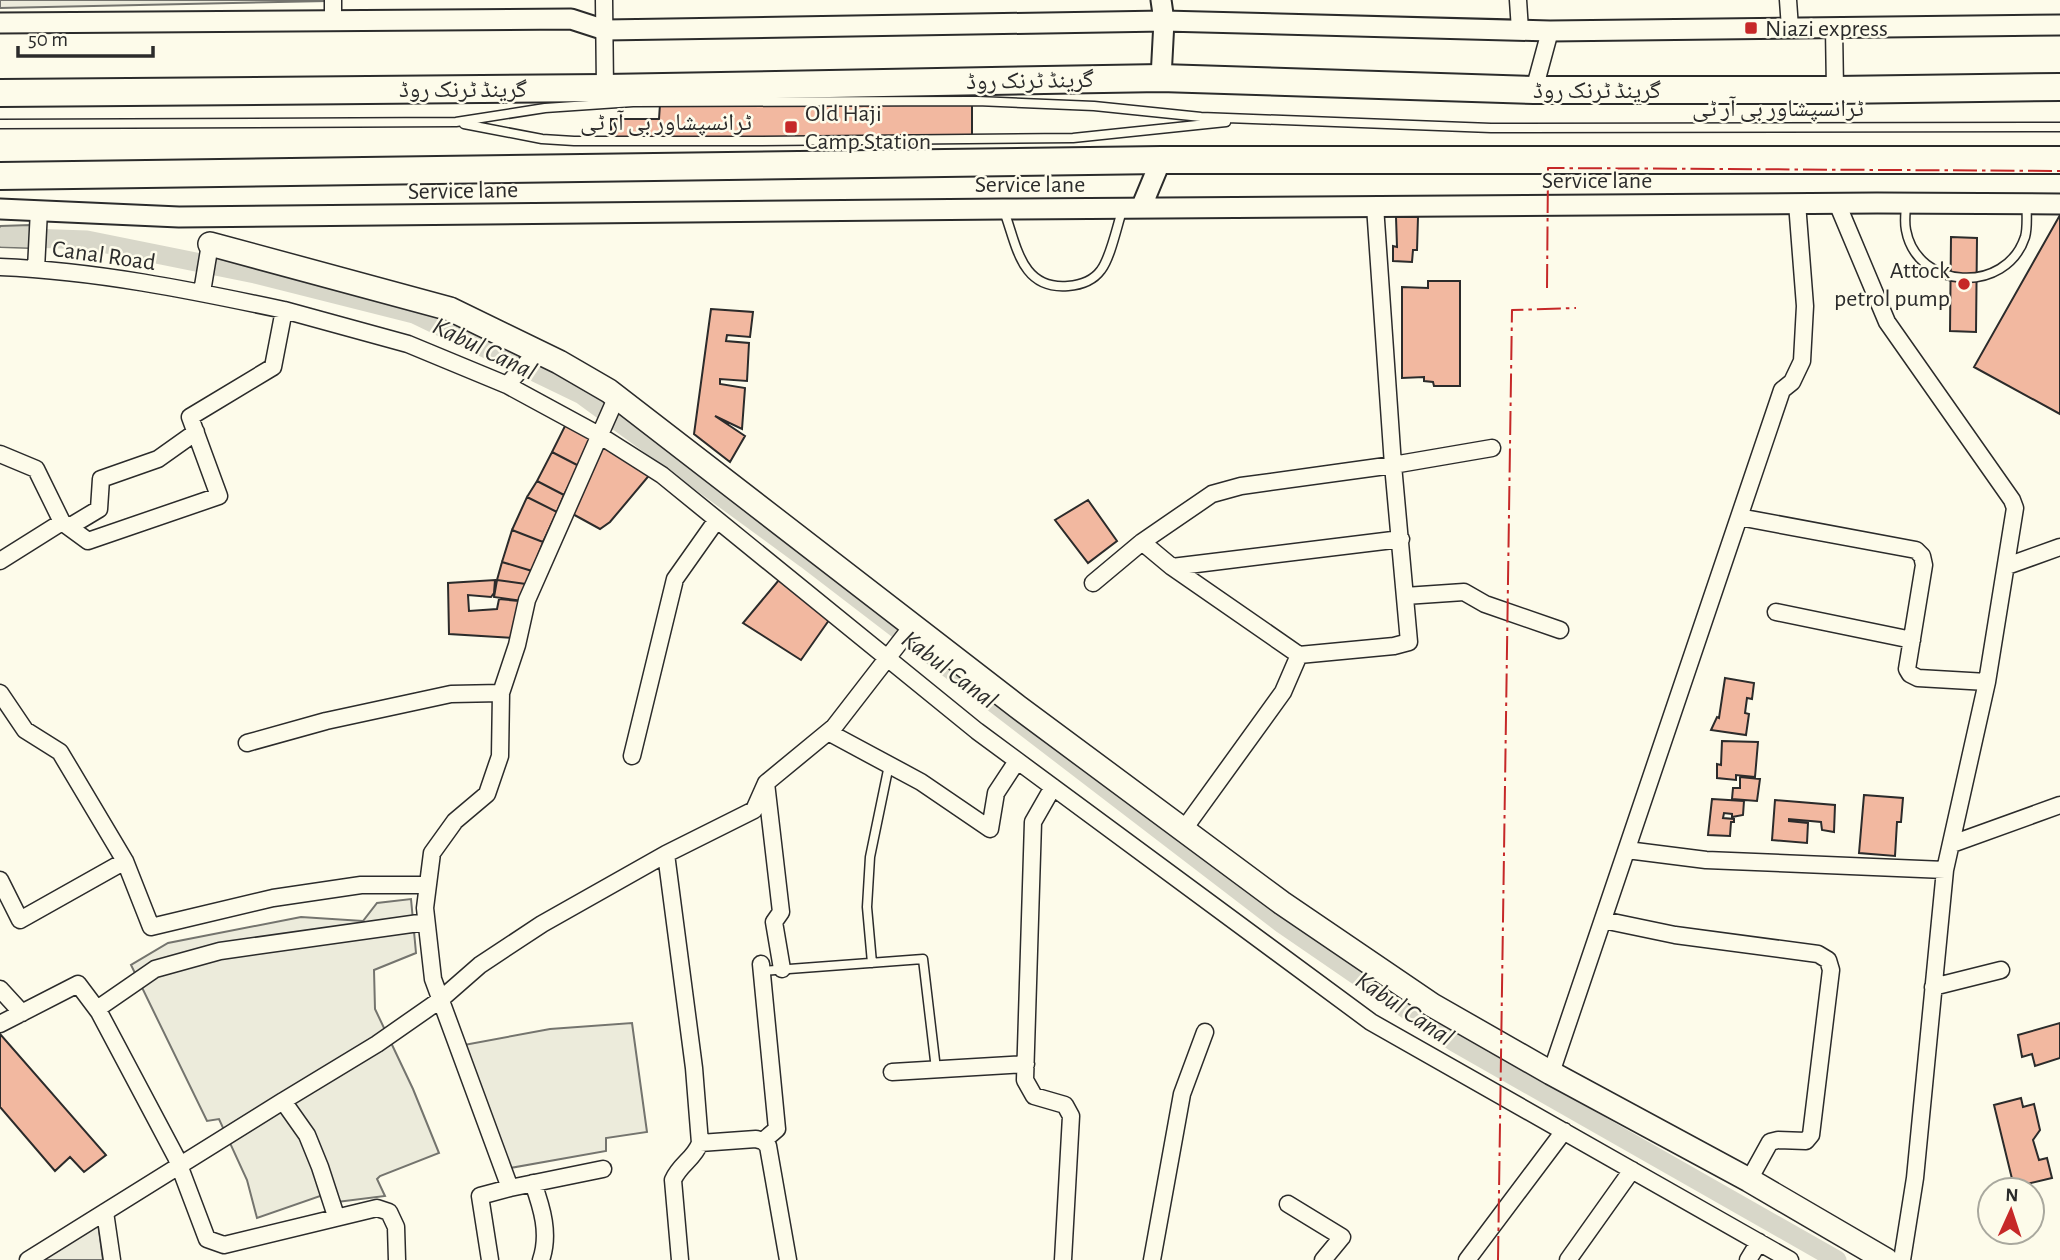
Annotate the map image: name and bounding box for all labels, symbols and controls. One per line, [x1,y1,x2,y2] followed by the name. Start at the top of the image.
[18,14,152,58] scale bar
[1765,17,1888,41] place label: Niazi express
[1743,20,1759,36] marker: Niazi express
[28,29,68,50] text: 50 m
[966,68,1094,95] street label: گرینڈ ٹرنک روڈ
[399,78,527,102] street label: گرینڈ ٹرنک روڈ
[1533,79,1661,103] street label: گرینڈ ٹرنک روڈ
[1692,96,1864,122] street label: ٹرانسپشاور بی آر ٹی
[805,102,931,154] place label: Old Haji Camp Station
[580,110,752,136] street label: ٹرانسپشاور بی آر ٹی
[783,119,799,135] marker: Old Haji Camp Station
[1542,169,1652,193] street label: Service lane
[975,173,1085,197] street label: Service lane
[408,178,518,204] street label: Service lane
[50,237,157,275] street label: Canal Road
[1834,259,1950,311] place label: Attock petrol pump
[1956,276,1972,292] marker: Attock petrol pump
[428,313,541,385] water label: Kabul Canal
[897,626,1002,714] water label: Kabul Canal
[1351,967,1458,1051] water label: Kabul Canal
[1976,1176,2046,1246] north arrow
[2005,1186,2019,1205] text: N

